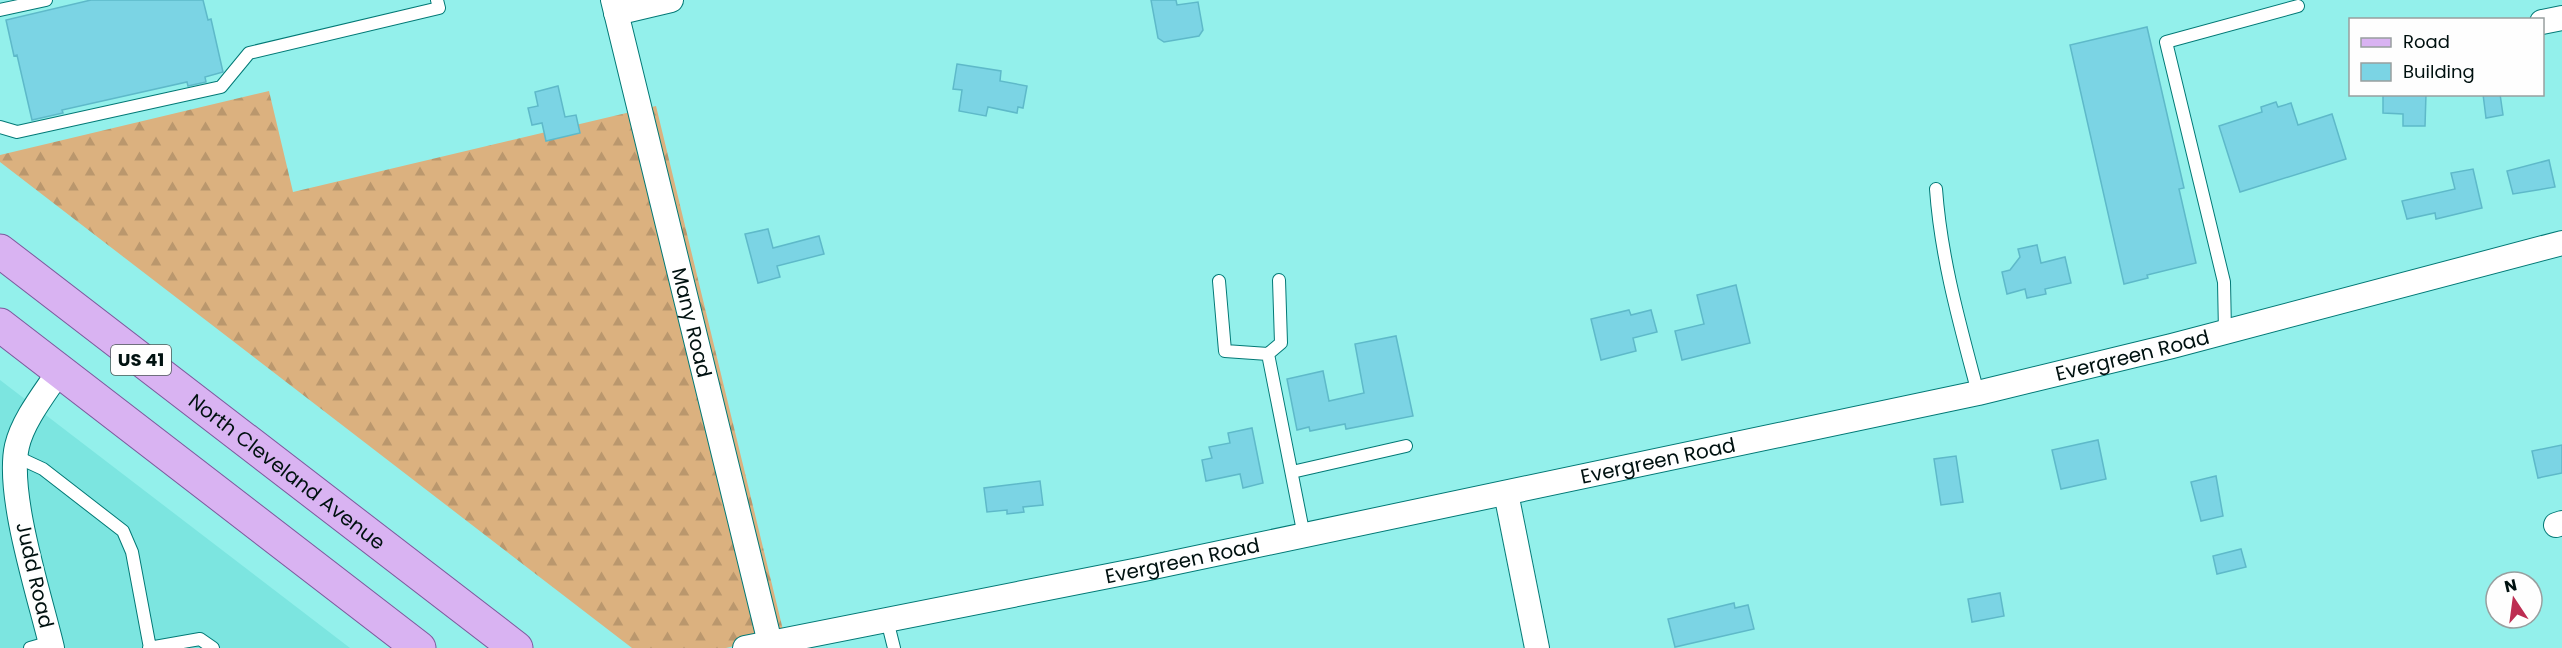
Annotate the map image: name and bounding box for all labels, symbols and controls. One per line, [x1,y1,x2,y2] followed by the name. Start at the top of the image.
[2349,18,2544,96] legend
[2403,29,2450,54] text: Road
[2403,59,2475,84] text: Building
[665,265,719,380] street label: Many Road
[2053,323,2212,388] street label: Evergreen Road
[111,345,171,375] road number: US 41
[183,387,391,556] street label: North Cleveland Avenue
[1578,431,1738,490] street label: Evergreen Road
[9,519,61,631] street label: Judd Road
[1103,531,1262,590] street label: Evergreen Road
[2484,570,2544,630] north arrow
[2502,573,2519,598] text: N

